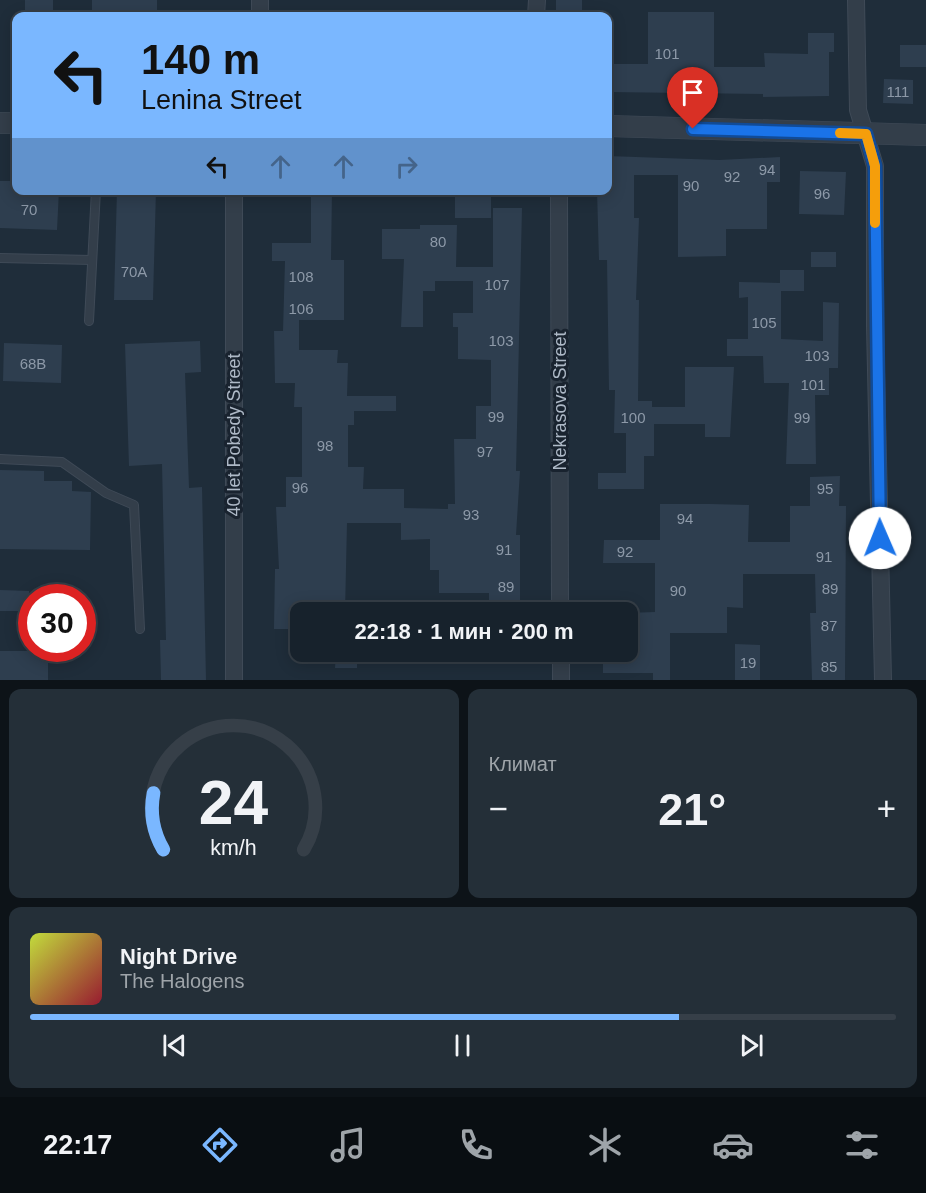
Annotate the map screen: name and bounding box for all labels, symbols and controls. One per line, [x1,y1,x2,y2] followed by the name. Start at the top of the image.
[42,36,120,114] icon: left
[141,36,260,83] text: 140 m
[654,45,680,62] house number: 101
[667,67,718,129] pin
[676,76,709,109] icon: arrive
[887,83,909,100] house number: 111
[141,85,302,115] text: Lenina Street
[201,150,234,183] icon: left
[264,150,297,183] icon: ahead
[327,150,360,183] icon: ahead
[390,150,423,183] icon: right
[759,161,775,178] house number: 94
[724,168,740,185] house number: 92
[683,177,699,194] house number: 90
[814,185,830,202] house number: 96
[21,201,37,218] house number: 70
[430,233,446,250] house number: 80
[121,263,147,280] house number: 70А
[288,268,314,285] house number: 108
[484,276,510,293] house number: 107
[288,300,314,317] house number: 106
[751,314,777,331] house number: 105
[550,331,570,471] street label: Nekrasova Street
[488,332,514,349] house number: 103
[804,347,830,364] house number: 103
[224,353,244,517] street label: 40 let Pobedy Street
[20,355,46,372] house number: 68В
[800,376,826,393] house number: 101
[488,408,504,425] house number: 99
[620,409,646,426] house number: 100
[794,409,810,426] house number: 99
[317,437,333,454] house number: 98
[477,443,493,460] house number: 97
[292,479,308,496] house number: 96
[817,480,833,497] house number: 95
[463,506,479,523] house number: 93
[848,506,912,570] position arrow
[677,510,693,527] house number: 94
[496,541,512,558] house number: 91
[617,543,633,560] house number: 92
[816,548,832,565] house number: 91
[498,578,514,595] house number: 89
[822,580,838,597] house number: 89
[670,582,686,599] house number: 90
[18,584,96,662] speed limit sign: 30
[821,617,837,634] house number: 87
[354,619,574,644] text: 22:18 · 1 мин · 200 m
[740,654,756,671] house number: 19
[821,658,837,675] house number: 85
[489,753,557,775] text: Климат
[199,768,269,837] text: 24
[658,784,726,835] text: 21°
[489,790,508,827] text: −
[877,790,896,827] text: +
[211,837,257,861] text: km/h
[120,944,237,969] text: Night Drive
[120,970,245,992] text: The Halogens
[158,1029,191,1062] icon: previous
[446,1029,479,1062] icon: pause
[735,1029,768,1062] icon: next
[199,1124,241,1166] icon: directions
[327,1124,369,1166] icon: music
[455,1124,497,1166] icon: phone
[584,1124,626,1166] icon: climate
[712,1124,754,1166] icon: car
[841,1124,883,1166] icon: filters
[43,1130,112,1160] text: 22:17

